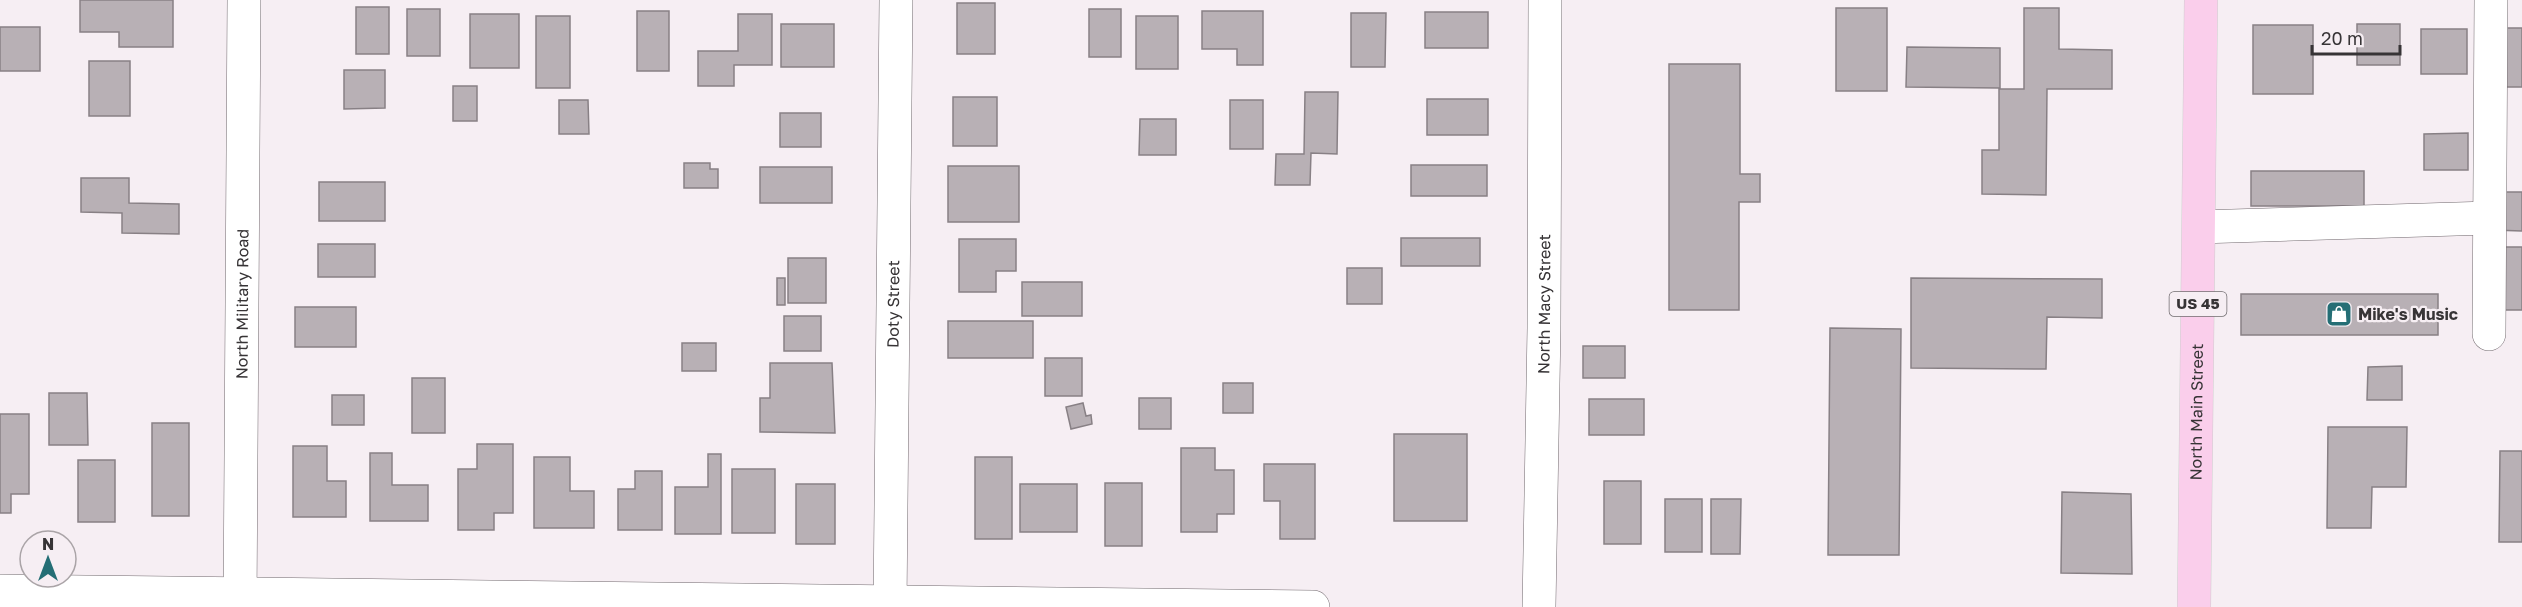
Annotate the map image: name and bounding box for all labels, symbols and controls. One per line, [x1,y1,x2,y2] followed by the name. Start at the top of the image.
[2312,18,2400,56] scale bar
[2321,27,2363,49] text: 20 m
[232,229,252,379] street label: North Military Road
[1533,234,1554,374] street label: North Macy Street
[883,260,903,348] street label: Doty Street
[2170,292,2226,316] road number: US 45
[2324,299,2354,329] shop icon: Mike's Music
[2358,304,2458,324] place label: Mike's Music
[2185,343,2207,481] street label: North Main Street
[18,529,78,589] north arrow
[42,534,54,554] text: N

